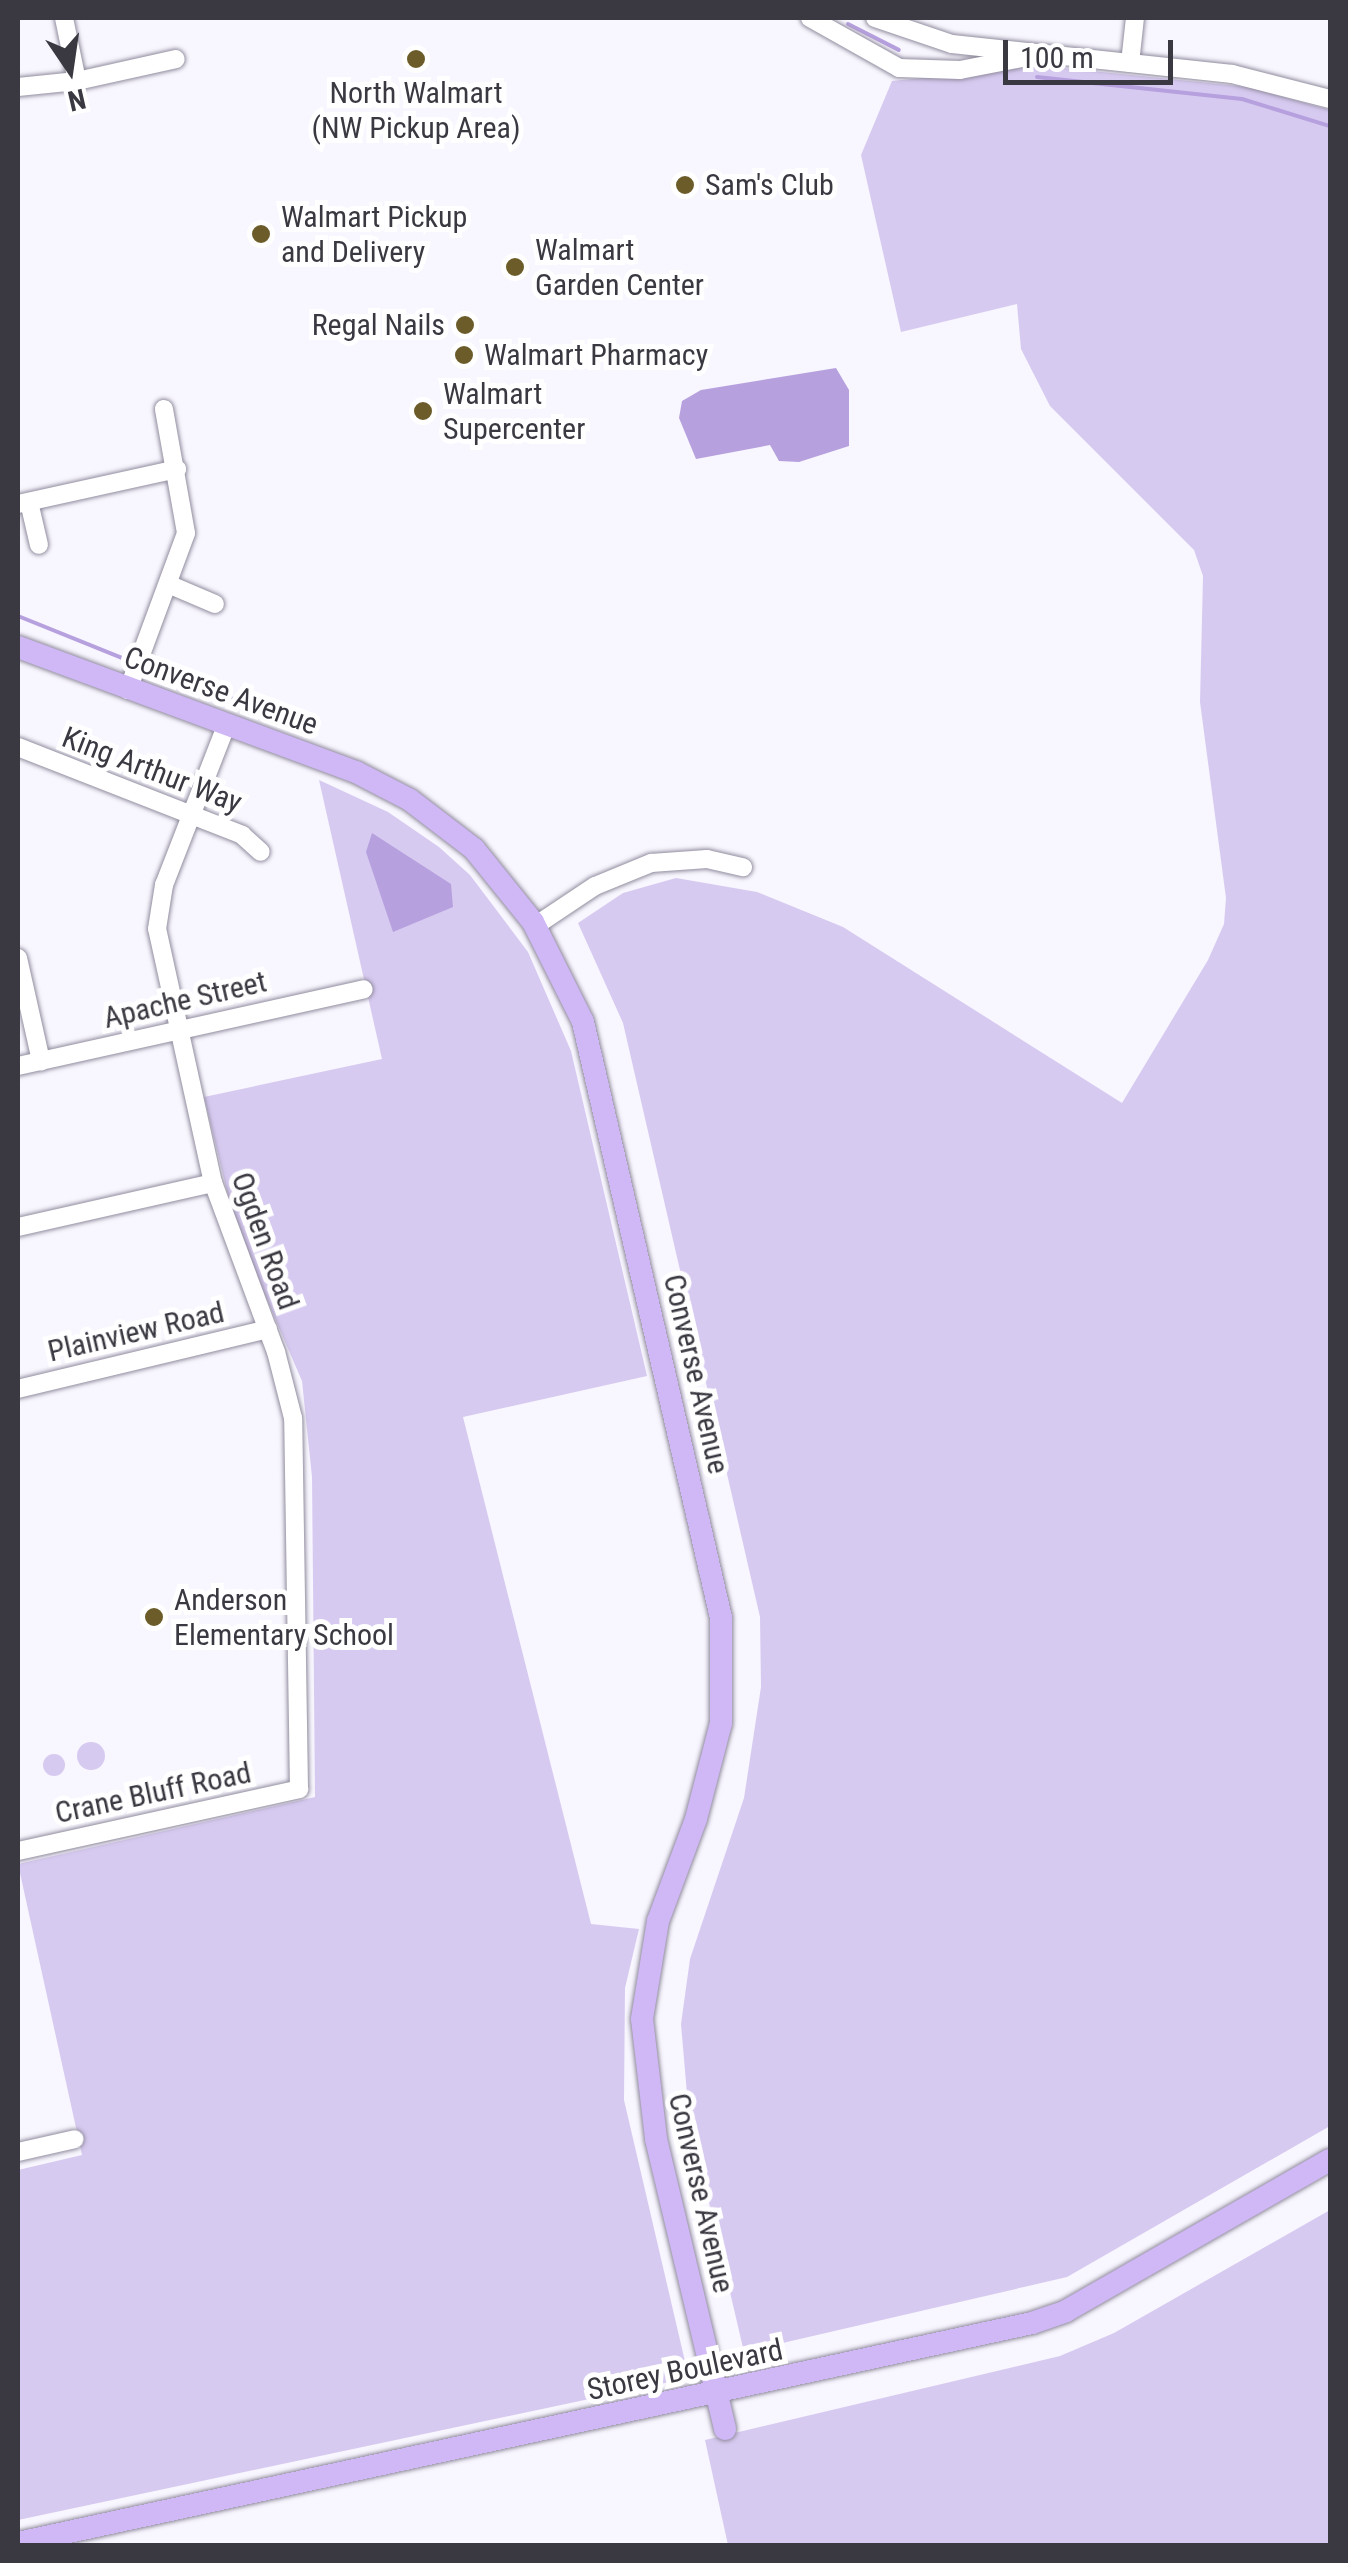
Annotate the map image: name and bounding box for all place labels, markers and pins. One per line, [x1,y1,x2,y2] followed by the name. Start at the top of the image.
[405,48,427,70] marker: North Walmart (NW Pickup Area)
[312,75,520,146] place label: North Walmart (NW Pickup Area)
[705,167,834,203] place label: Sam's Club
[674,174,696,196] marker: Sam's Club
[281,199,467,270] place label: Walmart Pickup and Delivery
[250,223,272,245] marker: Walmart Pickup and Delivery
[535,232,704,302] place label: Walmart Garden Center
[504,256,526,278] marker: Walmart Garden Center
[312,307,445,343] place label: Regal Nails
[454,314,476,336] marker: Regal Nails
[484,337,708,373] place label: Walmart Pharmacy
[453,344,475,366] marker: Walmart Pharmacy
[443,376,585,446] place label: Walmart Supercenter
[412,400,434,422] marker: Walmart Supercenter
[174,1582,394,1652] place label: Anderson Elementary School
[143,1606,165,1628] marker: Anderson Elementary School

